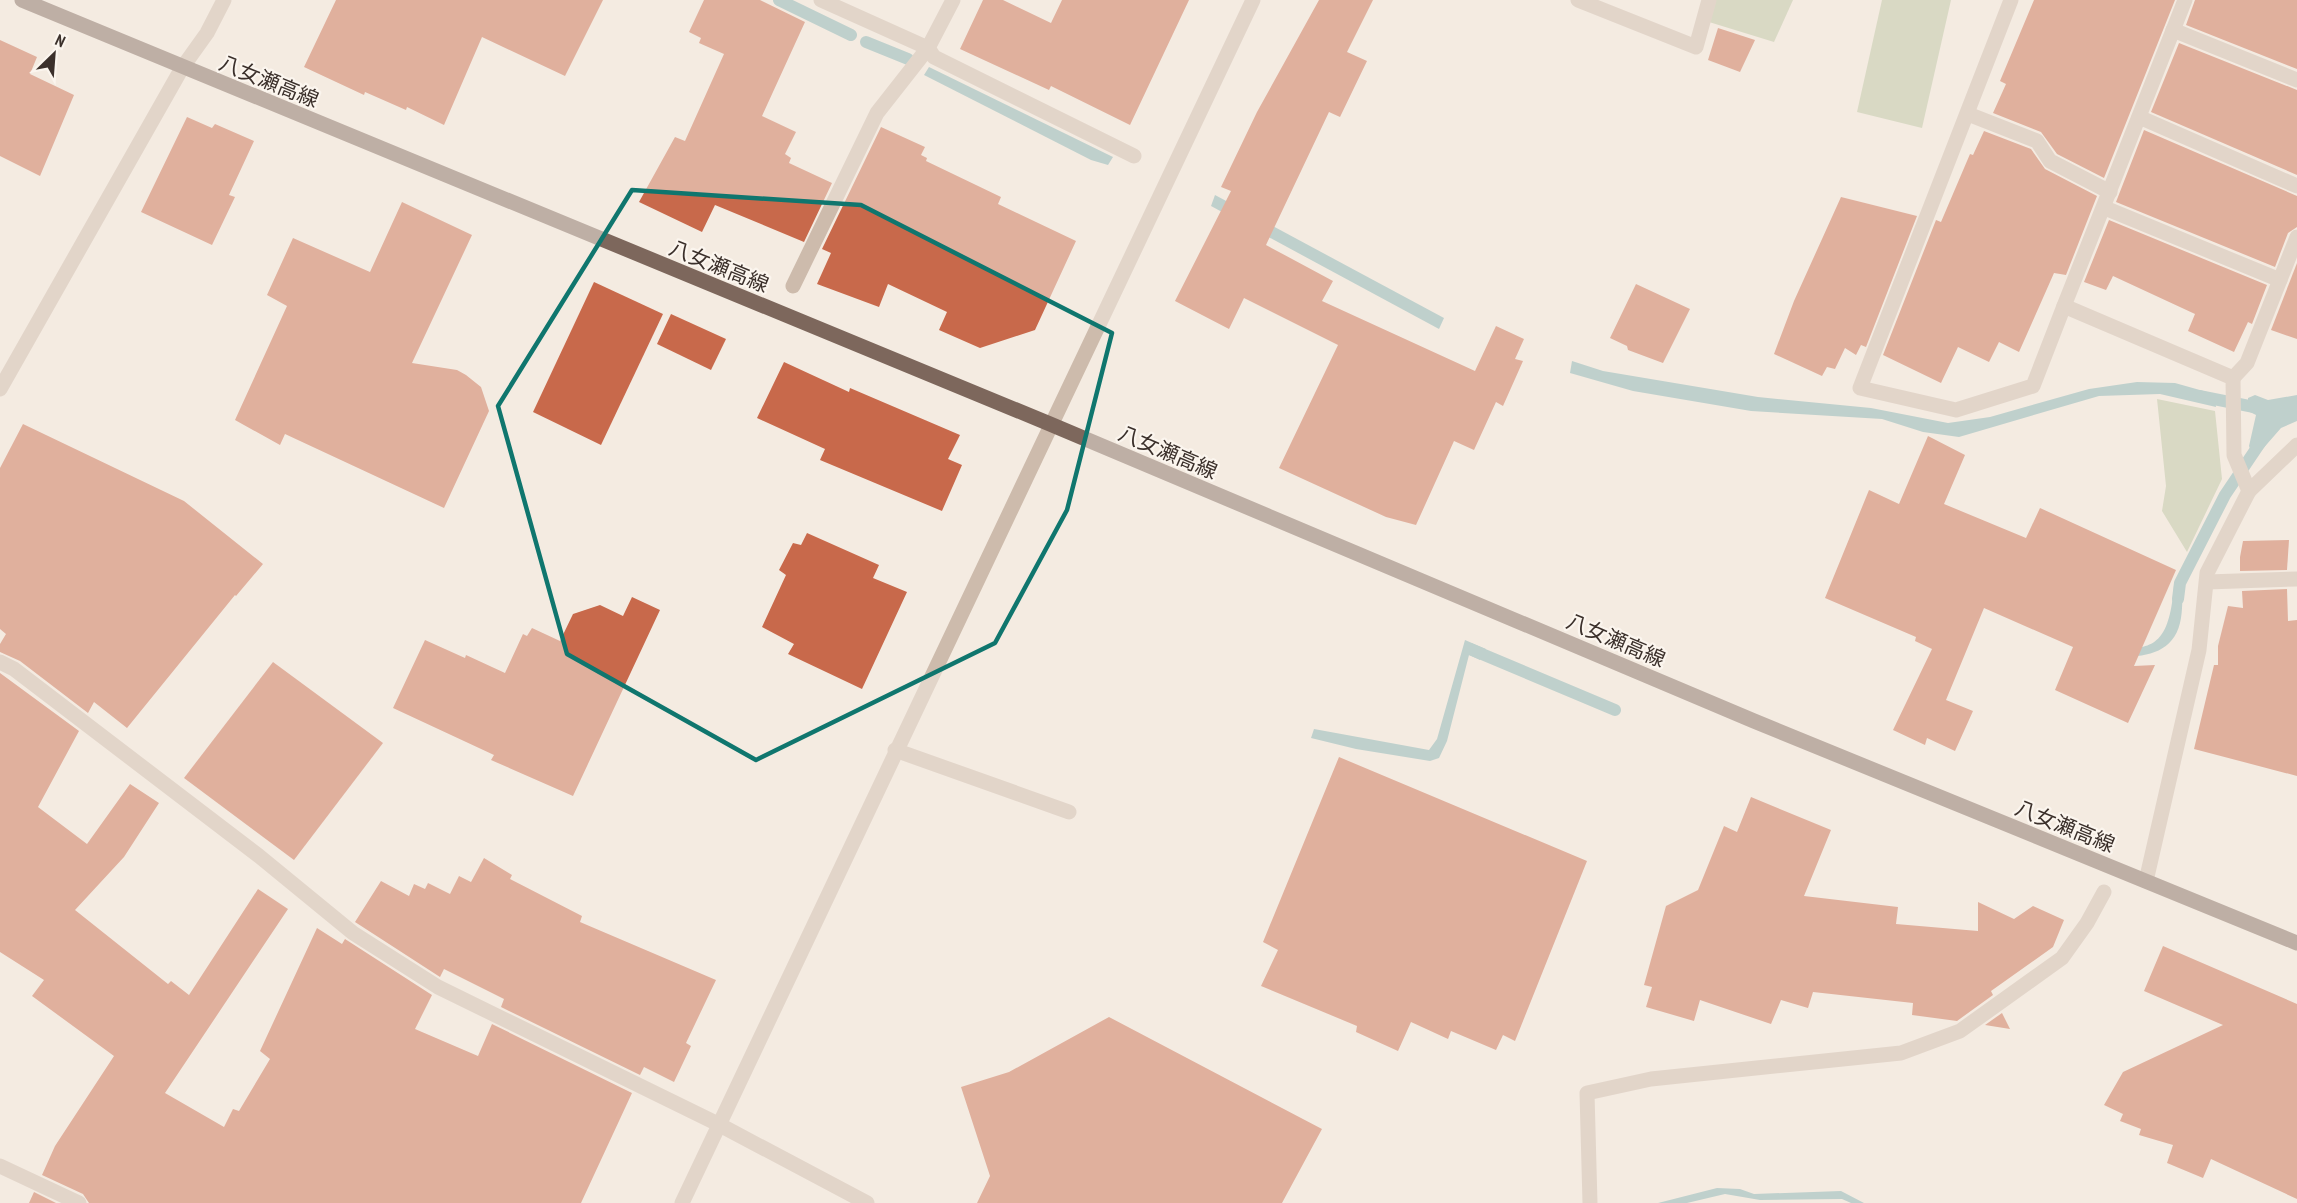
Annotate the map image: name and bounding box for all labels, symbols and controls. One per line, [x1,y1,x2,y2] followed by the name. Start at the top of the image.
[24,24,84,84] north arrow
[52,30,68,51] text: N
[215,49,323,113] street label: 八女瀬高線
[665,234,773,298] street label: 八女瀬高線
[1114,419,1222,485] street label: 八女瀬高線
[1562,607,1670,673] street label: 八女瀬高線
[2011,794,2119,858] street label: 八女瀬高線

